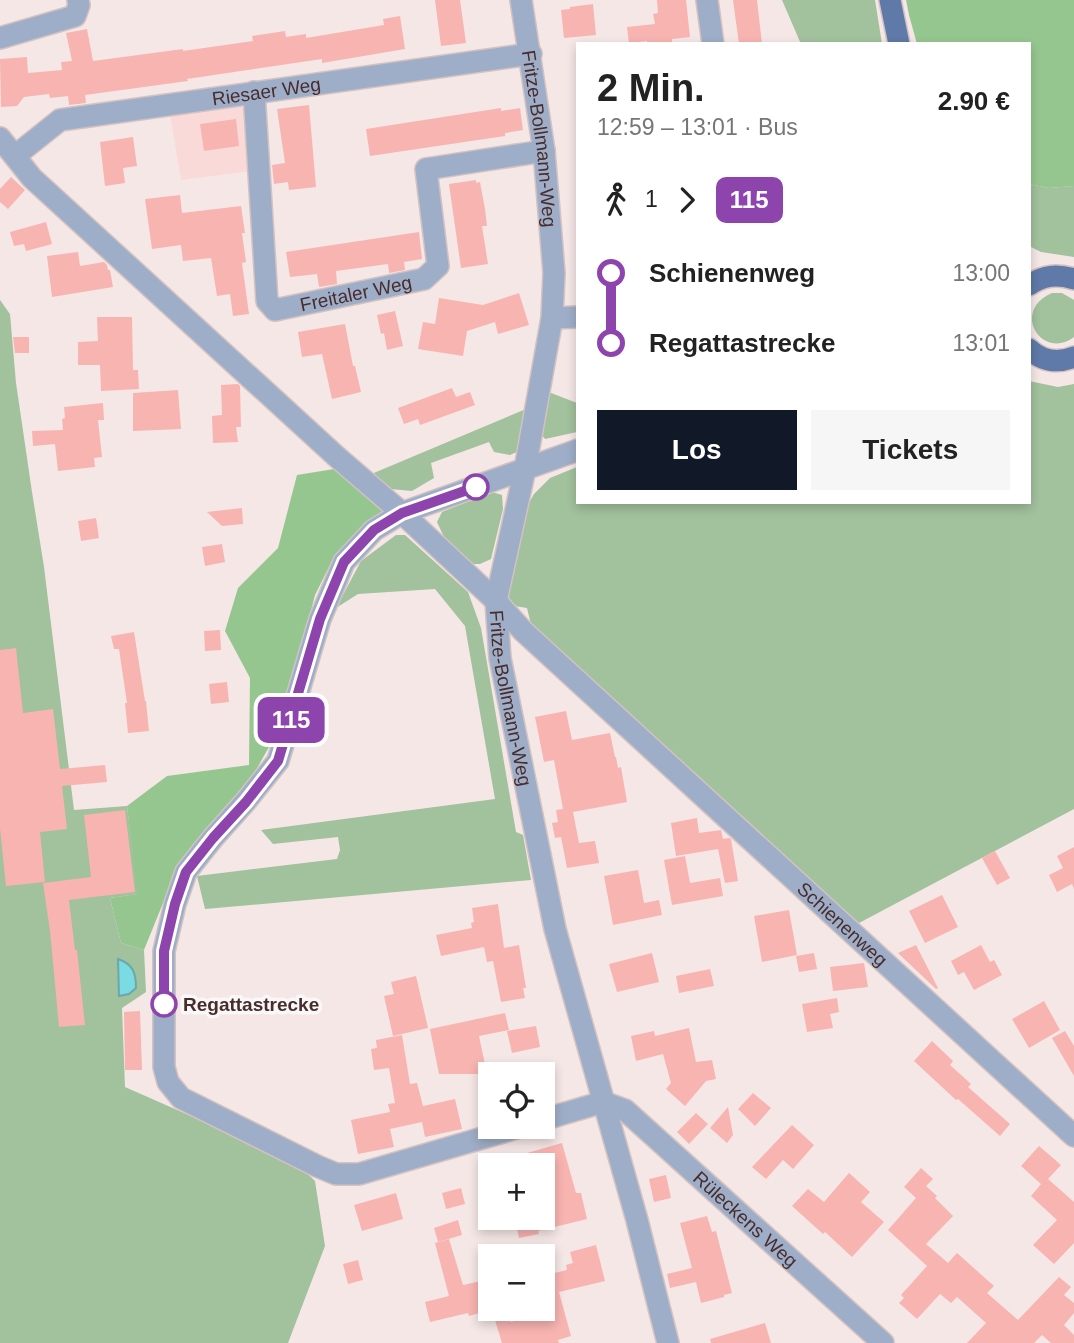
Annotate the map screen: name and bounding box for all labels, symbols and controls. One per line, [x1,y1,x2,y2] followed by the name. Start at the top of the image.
[518,49,560,228] street label: Fritze-Bollmann-Weg
[597,67,705,109] text: 2 Min.
[211,74,322,110] street label: Riesaer Weg
[938,86,1010,116] text: 2.90 €
[597,114,798,140] text: 12:59 – 13:01 · Bus
[597,181,635,219] icon: walk
[668,181,706,219] icon: forward
[645,186,658,212] text: 1
[730,186,769,213] text: 115
[649,258,815,288] text: Schienenweg
[952,260,1010,286] text: 13:00
[298,272,414,316] street label: Freitaler Weg
[649,328,835,358] text: Regattastrecke
[952,330,1010,356] text: 13:01
[597,410,797,490] button: Los
[811,410,1010,490] button: Tickets
[463,474,489,500] unlabelled marker
[486,609,536,788] street label: Fritze-Bollmann-Weg
[251,697,331,743] line badge: 115
[272,706,310,733] text: 115
[793,878,891,971] street label: Schienenweg
[151,991,177,1017] marker: Regattastrecke
[183,994,319,1015] place label: Regattastrecke
[478,1062,555,1321] map controls
[478,1062,555,1139] button: locate
[478,1153,555,1230] button: +
[689,1167,802,1272] street label: Rüleckens Weg
[478,1244,555,1321] button: −

